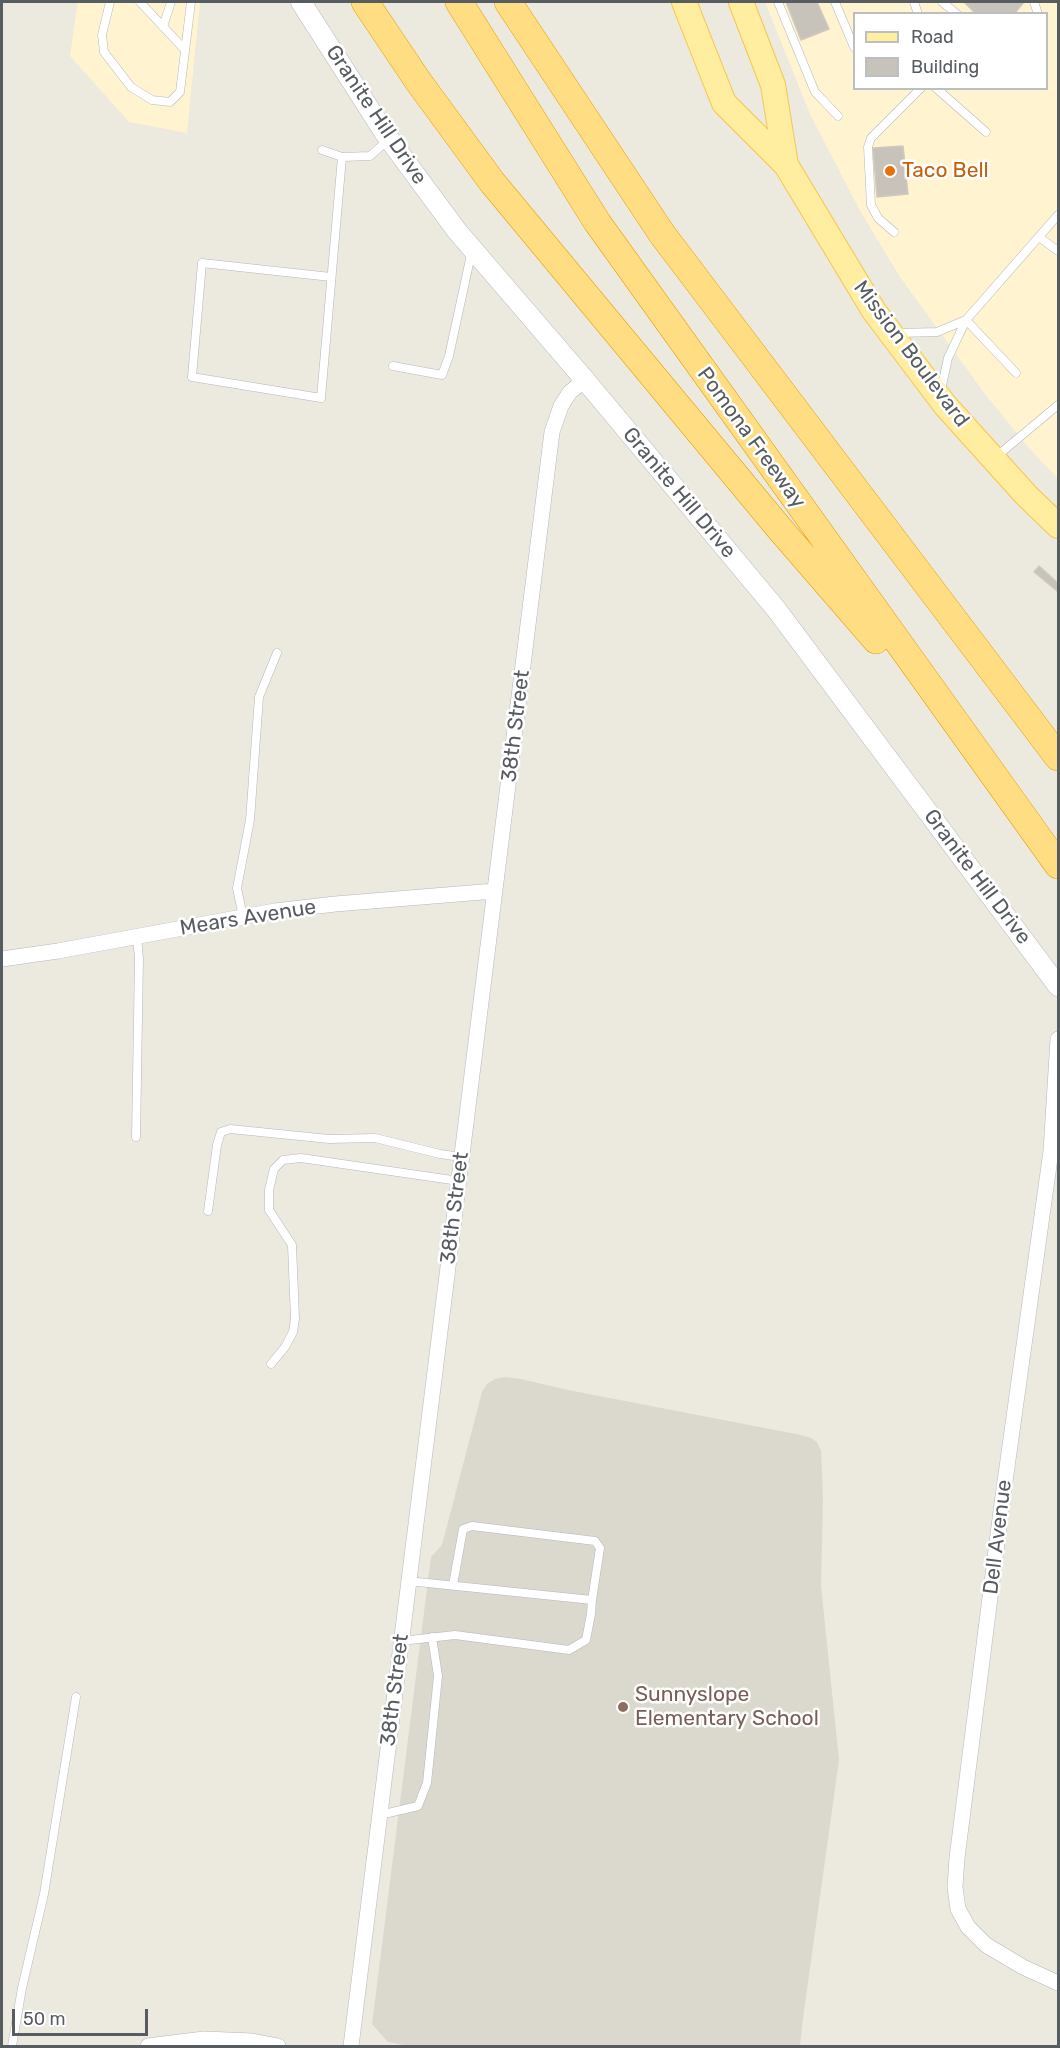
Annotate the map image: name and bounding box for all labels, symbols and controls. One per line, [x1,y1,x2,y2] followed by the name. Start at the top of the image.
[853,12,1048,90] legend
[911,26,954,48] text: Road
[320,41,432,189] street label: Granite Hill Drive
[911,56,979,78] text: Building
[902,158,989,184] place label: Taco Bell
[883,164,897,178] marker: Taco Bell
[848,276,974,432] street label: Mission Boulevard
[691,363,811,513] street label: Pomona Freeway
[617,423,741,563] street label: Granite Hill Drive
[497,668,535,784] street label: 38th Street
[918,804,1036,950] street label: Granite Hill Drive
[178,895,318,941] street label: Mears Avenue
[436,1150,474,1266] street label: 38th Street
[978,1478,1018,1596] street label: Dell Avenue
[376,1632,414,1748] street label: 38th Street
[635,1682,819,1732] place label: Sunnyslope Elementary School
[616,1700,630,1714] marker: Sunnyslope Elementary School
[15,1997,152,2035] scale bar
[23,2008,66,2030] text: 50 m

